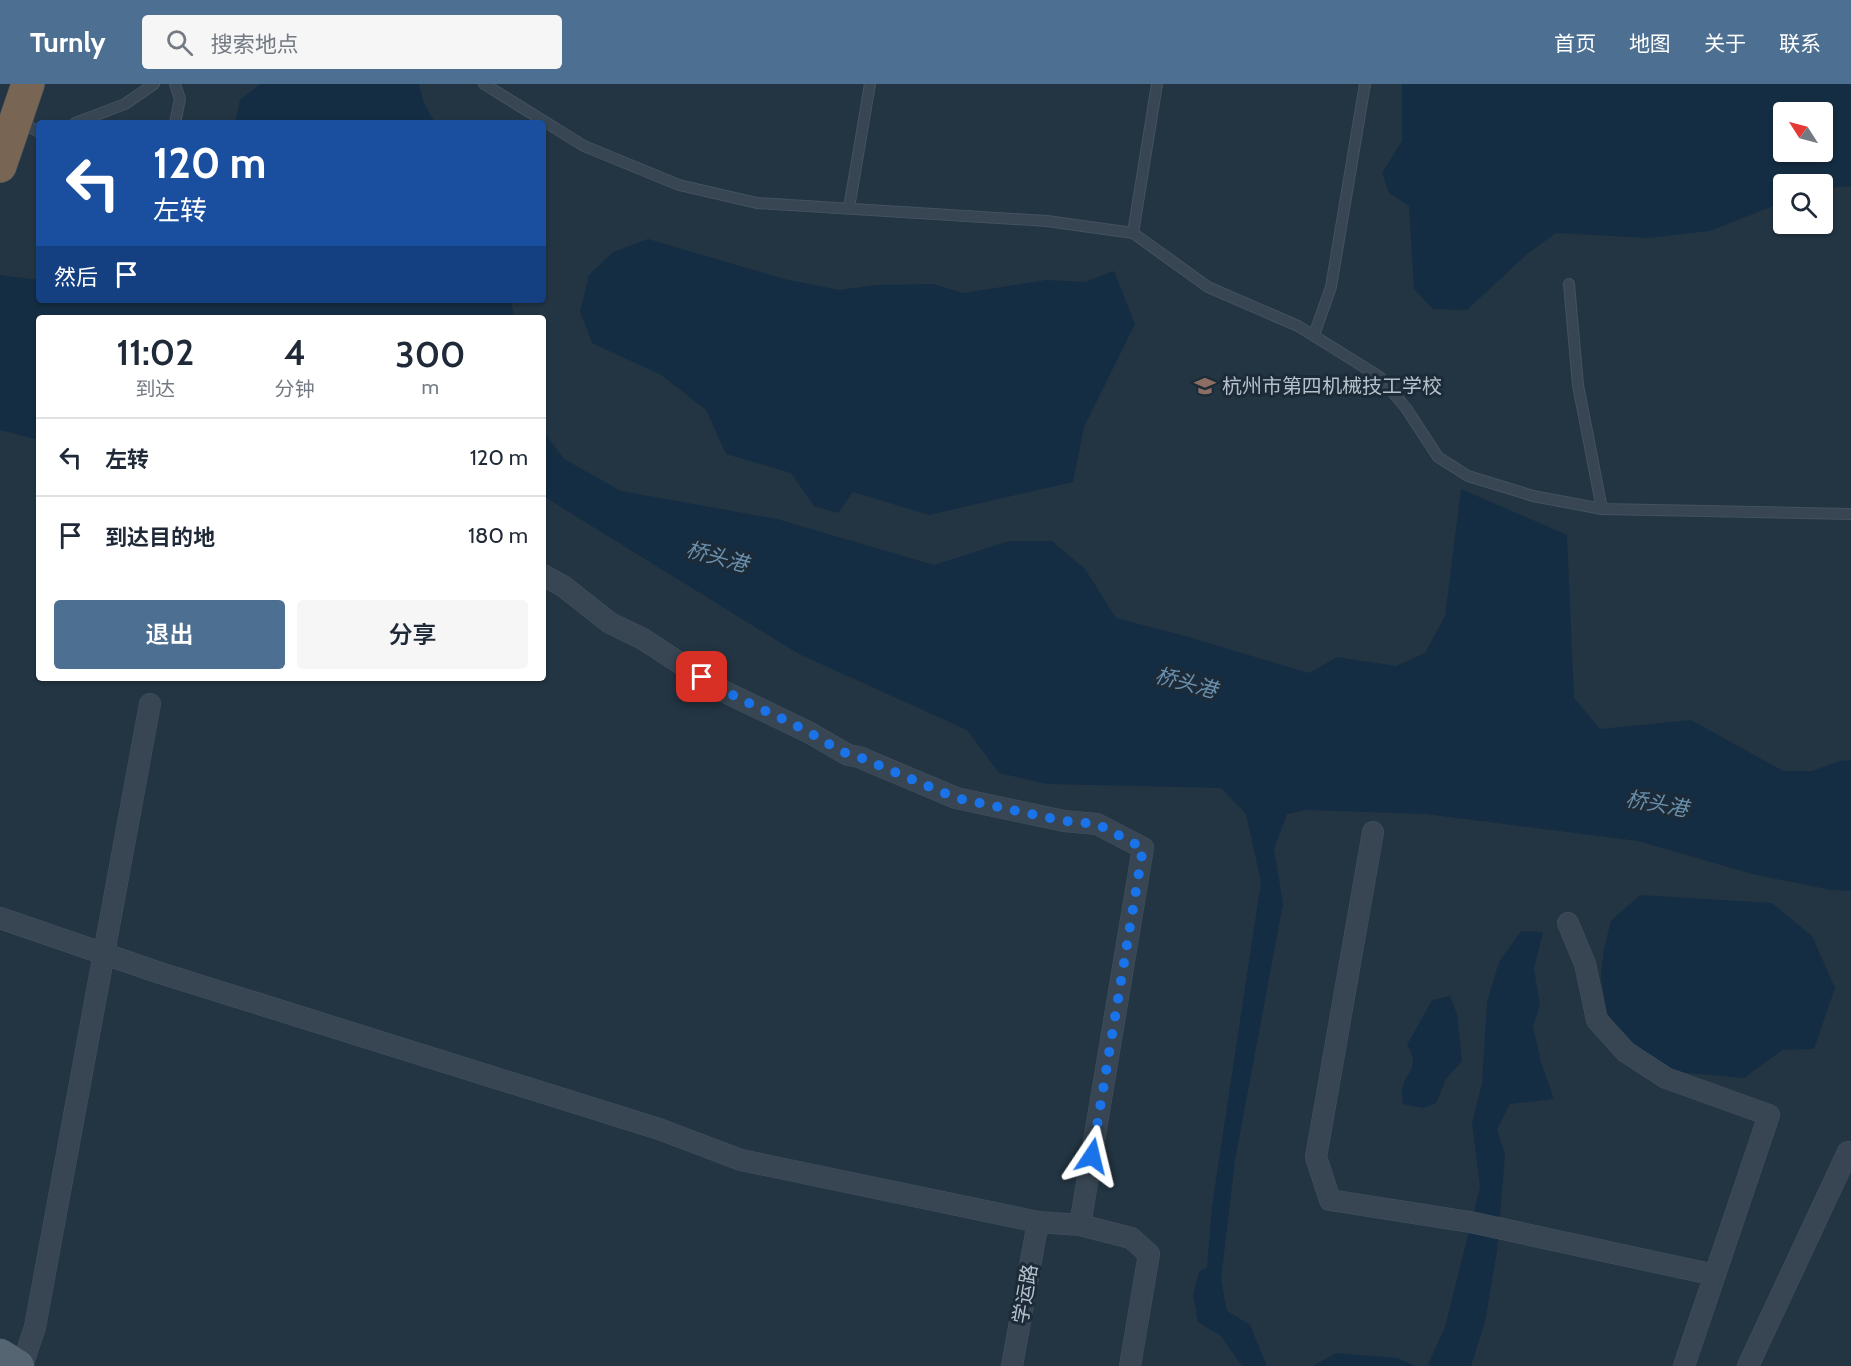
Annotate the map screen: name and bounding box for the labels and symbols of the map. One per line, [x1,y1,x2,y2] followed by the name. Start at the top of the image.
[1773,102,1833,162] north arrow
[1193,374,1217,398] school or university icon: 杭州市第四机械技工学校
[1222,374,1442,398] place label: 杭州市第四机械技工学校
[683,536,754,578] water label: 桥头港
[676,651,727,702] pin
[1152,662,1223,704] water label: 桥头港
[1624,786,1693,822] water label: 桥头港
[1060,1124,1124,1188] position arrow
[1008,1262,1042,1326] street label: 学运路

